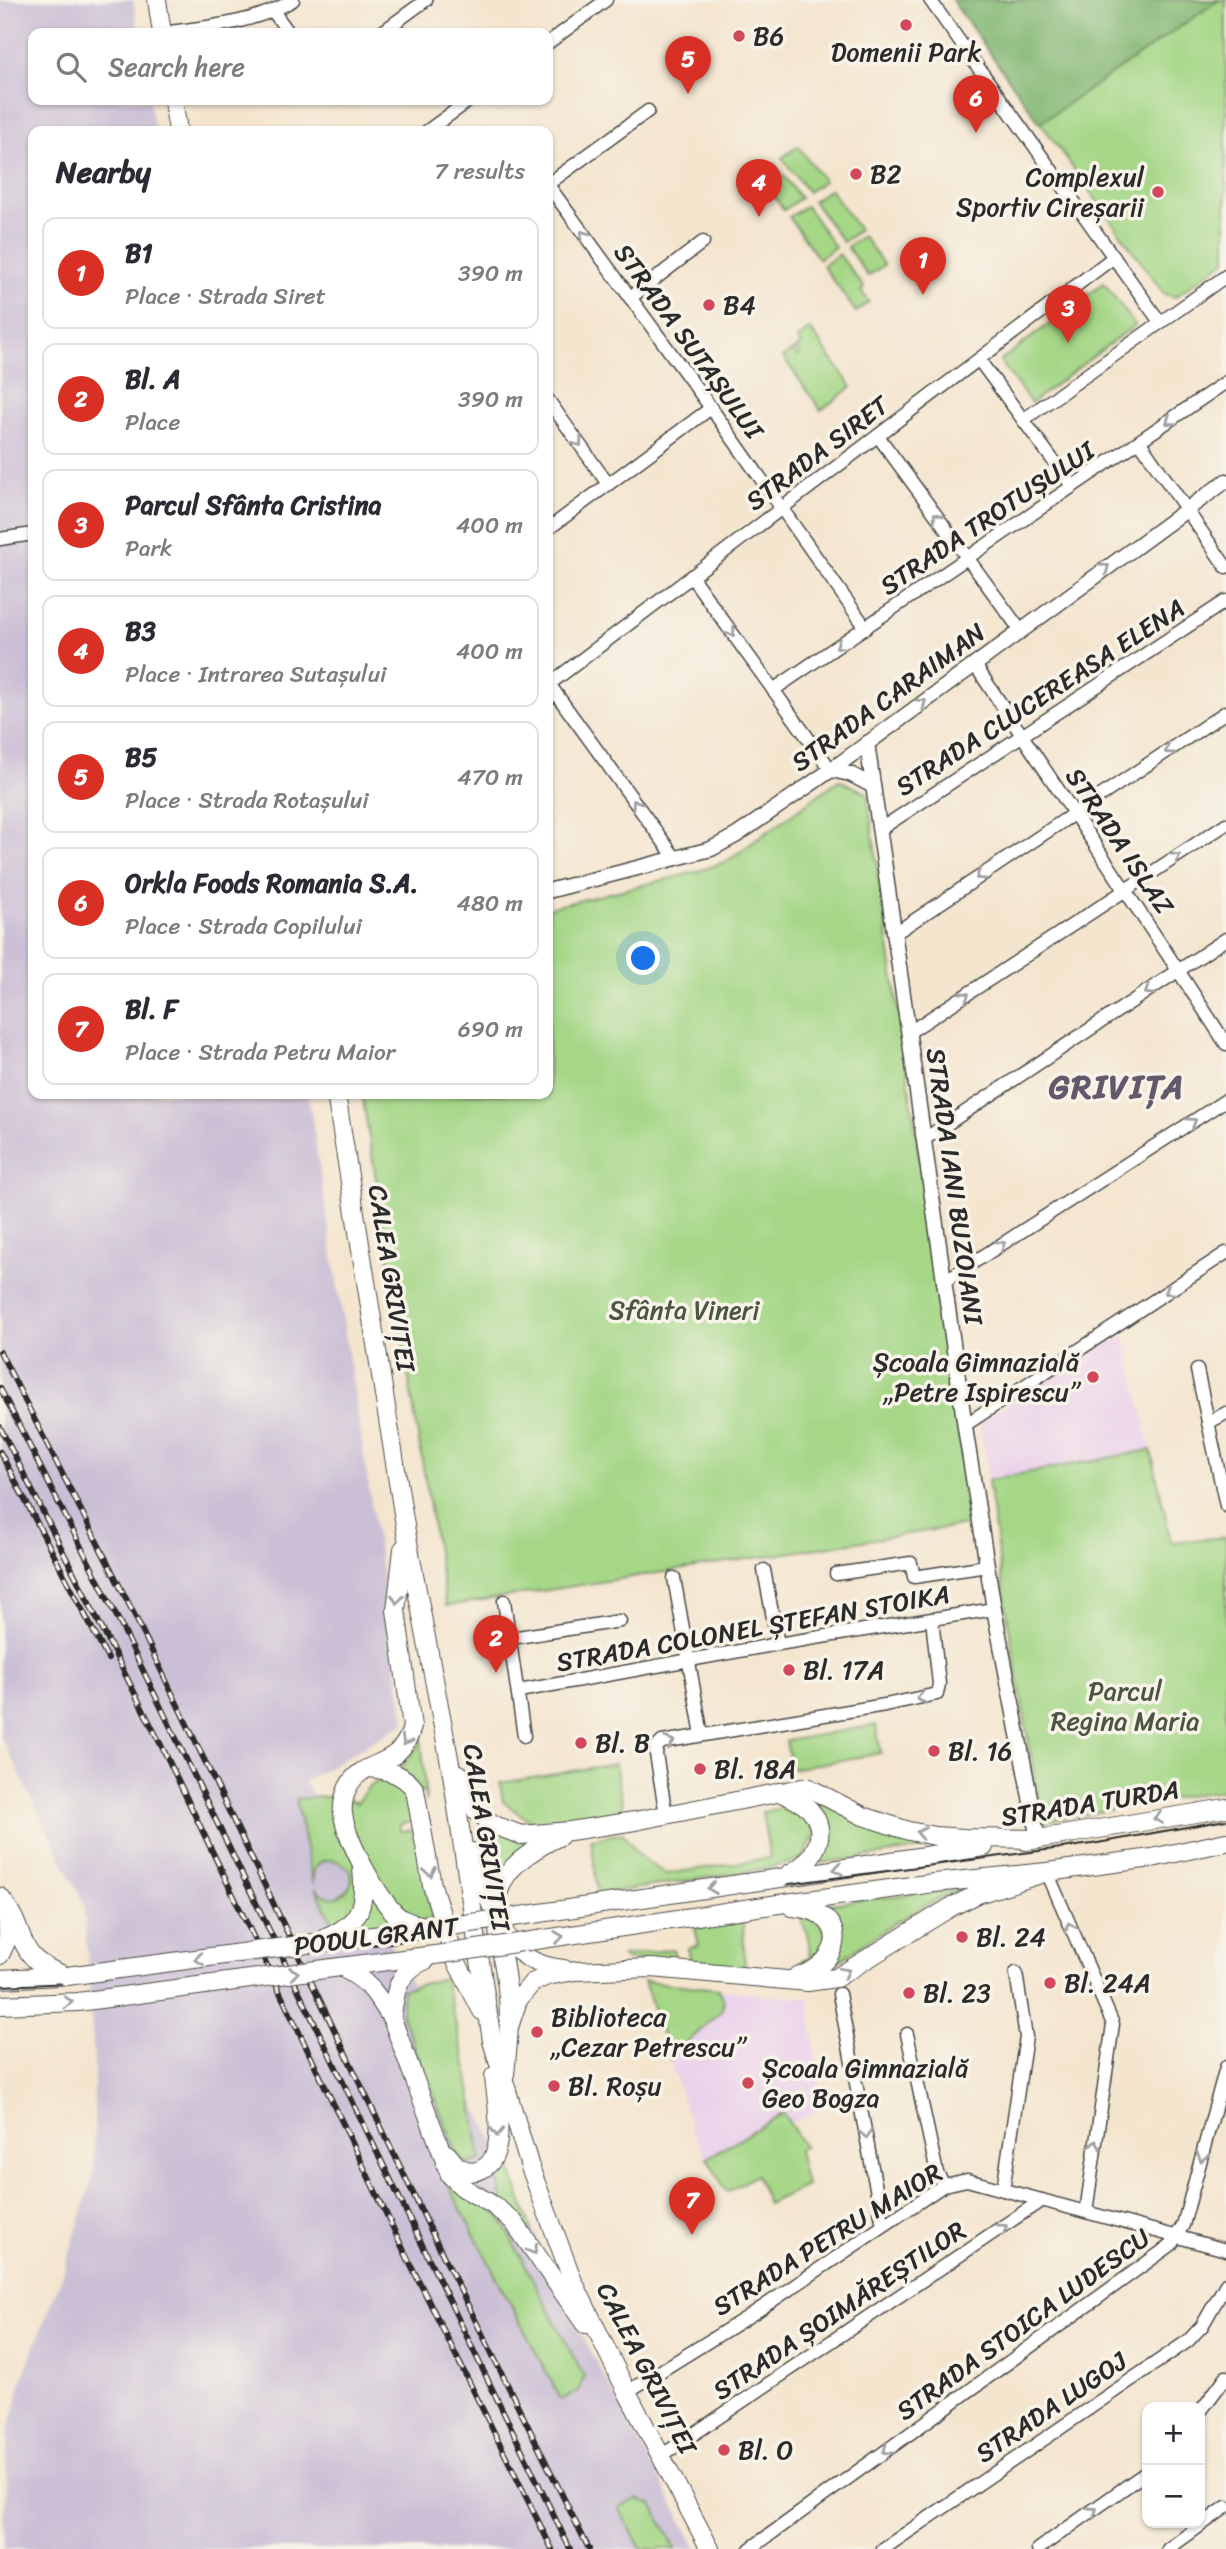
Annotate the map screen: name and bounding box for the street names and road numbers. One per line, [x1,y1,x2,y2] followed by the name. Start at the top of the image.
[602,233,777,450] street label: STRADA SUTAȘULUI
[735,382,900,523] street label: STRADA SIRET
[870,428,1106,607] street label: STRADA TROTUȘULUI
[886,586,1194,808] street label: STRADA CLUCEREASA ELENA
[781,610,995,784] street label: STRADA CARAIMAN
[1053,757,1187,925] street label: STRADA ISLAZ
[913,1045,997,1329] street label: STRADA IANI BUZOIANI
[355,1181,430,1376] street label: CALEA GRIVIȚEI
[553,1571,953,1685] street label: STRADA COLONEL ȘTEFAN STOIKA
[450,1740,525,1935] street label: CALEA GRIVIȚEI
[997,1766,1183,1840] street label: STRADA TURDA
[291,1903,462,1969] street label: PODUL GRANT
[703,2150,951,2328] street label: STRADA PETRU MAIOR
[703,2208,975,2412] street label: STRADA ȘOIMĂREȘTILOR
[886,2215,1160,2433] street label: STRADA STOICA LUDESCU
[584,2274,711,2464] street label: CALEA GRIVIȚEI
[965,2338,1137,2475] street label: STRADA LUGOJ

